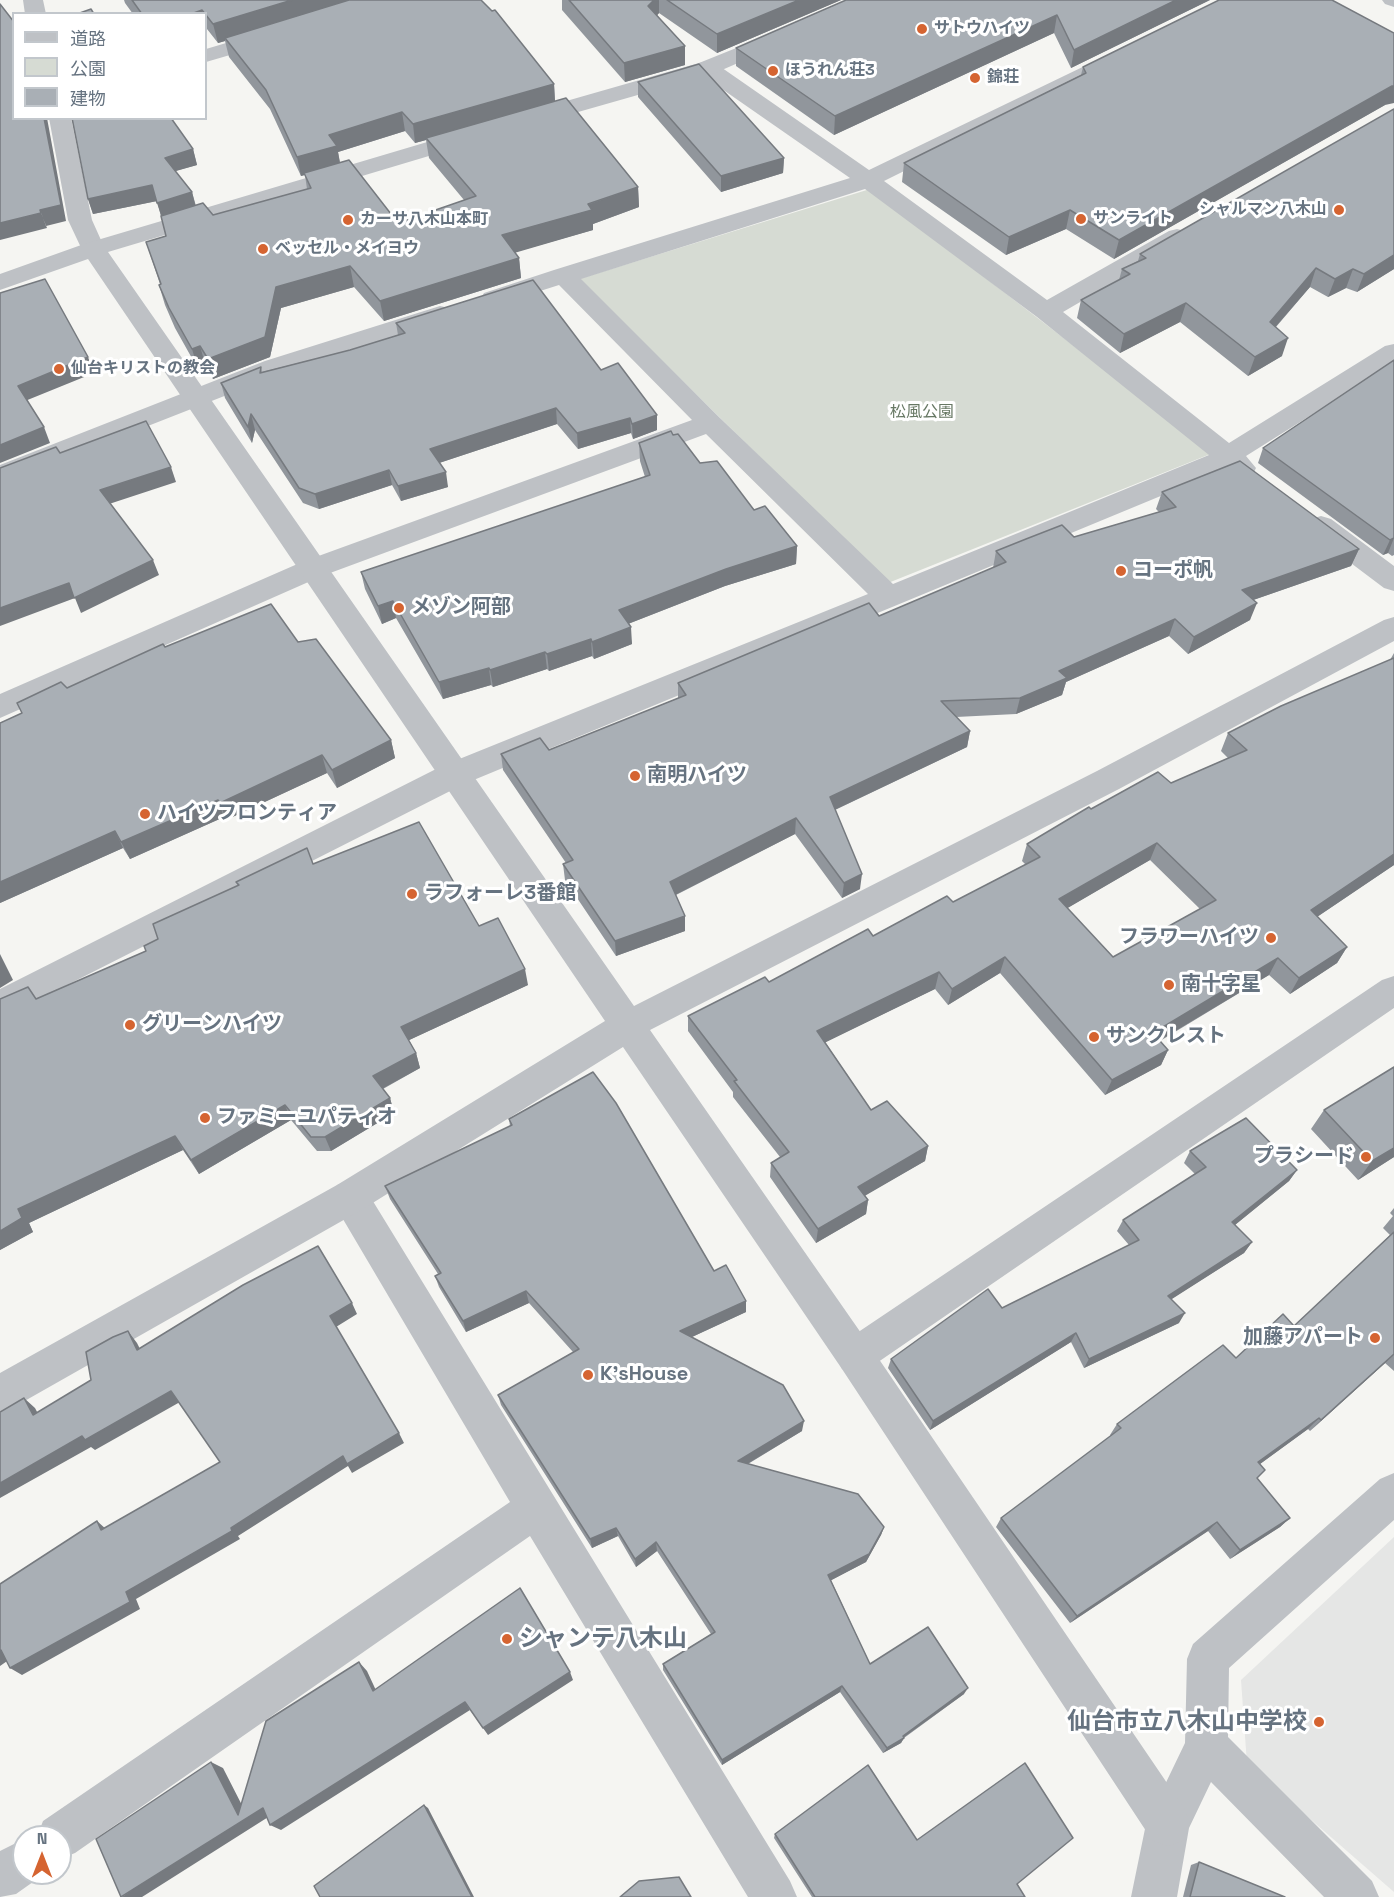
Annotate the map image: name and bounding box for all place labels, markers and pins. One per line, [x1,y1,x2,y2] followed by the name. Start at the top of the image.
[934,19,1030,39] place label: サトウハイツ
[915,22,929,36] marker: サトウハイツ
[785,61,875,81] place label: ほうれん荘3
[766,64,780,78] marker: ほうれん荘3
[987,68,1019,88] place label: 錦荘
[968,71,982,85] marker: 錦荘
[1199,200,1327,220] place label: シャルマン八木山
[1332,203,1346,217] marker: シャルマン八木山
[1093,209,1173,229] place label: サンライト
[360,210,488,230] place label: カーサ八木山本町
[1074,212,1088,226] marker: サンライト
[341,213,355,227] marker: カーサ八木山本町
[275,239,419,259] place label: ベッセル・メイヨウ
[256,242,270,256] marker: ベッセル・メイヨウ
[71,359,215,379] place label: 仙台キリストの教会
[52,362,66,376] marker: 仙台キリストの教会
[1133,559,1213,583] place label: コーポ帆
[1114,564,1128,578] marker: コーポ帆
[411,596,511,620] place label: メゾン阿部
[392,601,406,615] marker: メゾン阿部
[647,764,747,788] place label: 南明ハイツ
[628,769,642,783] marker: 南明ハイツ
[157,802,337,826] place label: ハイツフロンティア
[138,807,152,821] marker: ハイツフロンティア
[424,882,576,906] place label: ラフォーレ3番館
[405,887,419,901] marker: ラフォーレ3番館
[1119,926,1259,950] place label: フラワーハイツ
[1264,931,1278,945] marker: フラワーハイツ
[1181,973,1261,997] place label: 南十字星
[1162,978,1176,992] marker: 南十字星
[142,1013,282,1037] place label: グリーンハイツ
[123,1018,137,1032] marker: グリーンハイツ
[1106,1025,1226,1049] place label: サンクレスト
[1087,1030,1101,1044] marker: サンクレスト
[217,1106,397,1130] place label: ファミーユパティオ
[198,1111,212,1125] marker: ファミーユパティオ
[1254,1145,1354,1169] place label: プラシード
[1359,1150,1373,1164] marker: プラシード
[1243,1326,1363,1350] place label: 加藤アパート
[1368,1331,1382,1345] marker: 加藤アパート
[600,1363,688,1387] place label: K'sHouse
[581,1368,595,1382] marker: K'sHouse
[519,1625,687,1653] place label: シャンテ八木山
[500,1632,514,1646] marker: シャンテ八木山
[1067,1708,1307,1736] place label: 仙台市立八木山中学校
[1312,1715,1326,1729] marker: 仙台市立八木山中学校

